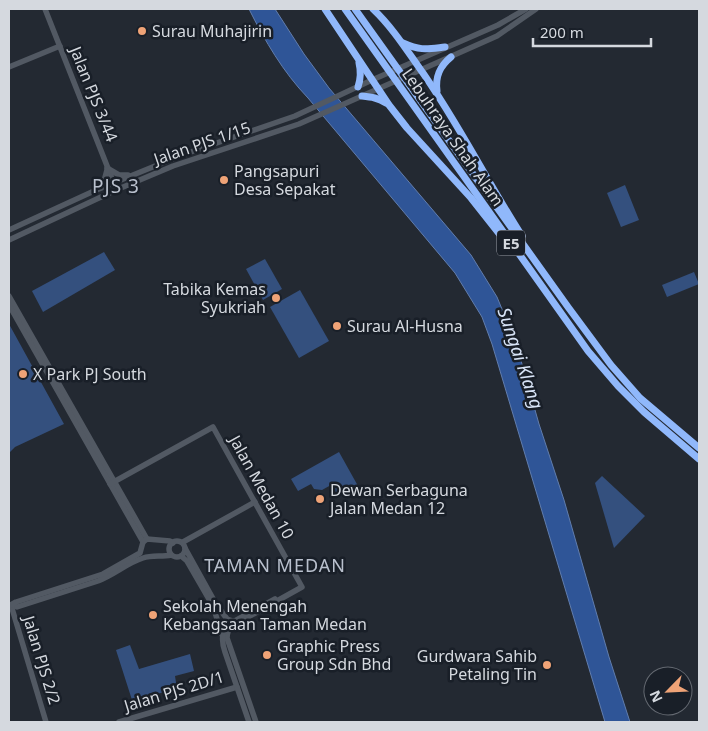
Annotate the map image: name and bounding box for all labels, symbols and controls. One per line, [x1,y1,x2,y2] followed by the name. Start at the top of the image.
[533,15,650,47] scale bar
[152,20,272,42] place label: Surau Muhajirin
[540,22,584,42] text: 200 m
[136,25,148,37] marker: Surau Muhajirin
[64,41,123,145] street label: Jalan PJS 3/44
[397,64,509,210] street label: Lebuhraya Shah Alam
[149,116,253,170] street label: Jalan PJS 1/15
[234,160,336,200] place label: Pangsapuri Desa Sepakat
[92,173,140,199] district label: PJS 3
[218,174,230,186] marker: Pangsapuri Desa Sepakat
[497,230,525,256] road number: E5
[163,278,266,318] place label: Tabika Kemas Syukriah
[270,292,282,304] marker: Tabika Kemas Syukriah
[492,304,550,412] water label: Sungai Klang
[347,315,463,337] place label: Surau Al-Husna
[331,320,343,332] marker: Surau Al-Husna
[33,363,147,385] place label: X Park PJ South
[17,368,29,380] marker: X Park PJ South
[223,430,300,543] street label: Jalan Medan 10
[328,479,468,519] place label: Dewan Serbaguna Jalan Medan 12
[314,493,326,505] marker: Dewan Serbaguna Jalan Medan 12
[204,553,346,577] district label: TAMAN MEDAN
[163,595,367,635] place label: Sekolah Menengah Kebangsaan Taman Medan
[147,609,159,621] marker: Sekolah Menengah Kebangsaan Taman Medan
[17,611,66,707] street label: Jalan PJS 2/2
[277,635,391,675] place label: Graphic Press Group Sdn Bhd
[417,645,537,685] place label: Gurdwara Sahib Petaling Tin
[261,649,273,661] marker: Graphic Press Group Sdn Bhd
[541,659,553,671] marker: Gurdwara Sahib Petaling Tin
[119,665,227,717] street label: Jalan PJS 2D/1
[643,666,693,716] north arrow
[645,687,667,706] text: N

